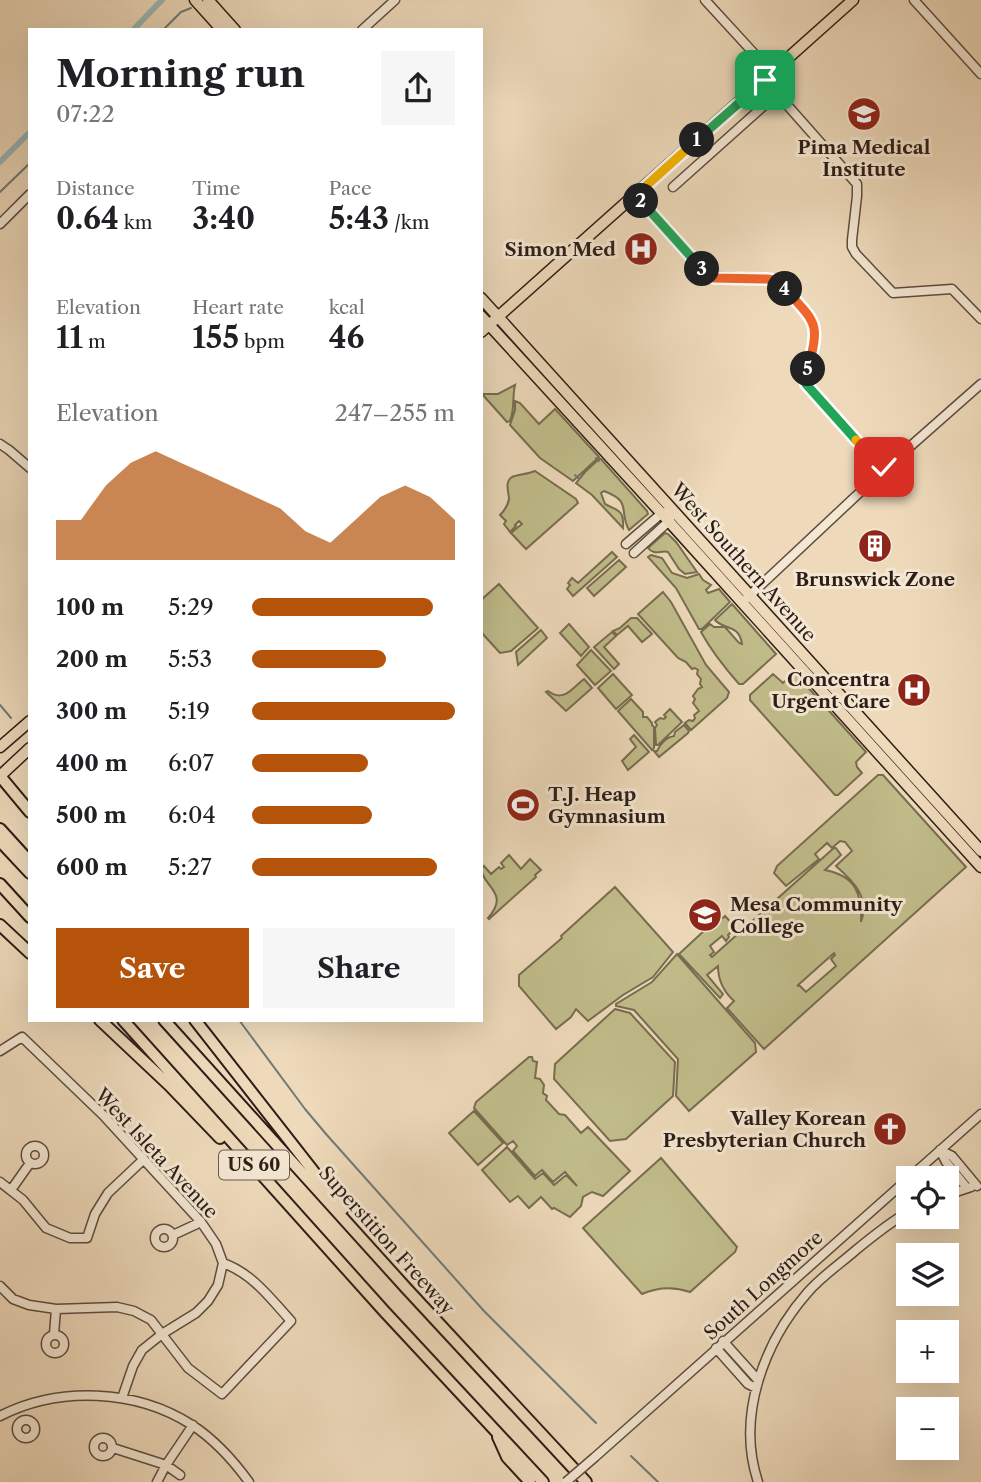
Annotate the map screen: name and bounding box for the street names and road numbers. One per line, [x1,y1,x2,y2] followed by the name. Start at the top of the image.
[666,478,821,646] street label: West Southern Avenue
[90,1083,223,1223] street label: West Isleta Avenue
[219,1150,289,1180] road number: US 60
[314,1161,460,1320] street label: Superstition Freeway
[699,1226,828,1345] street label: South Longmore

